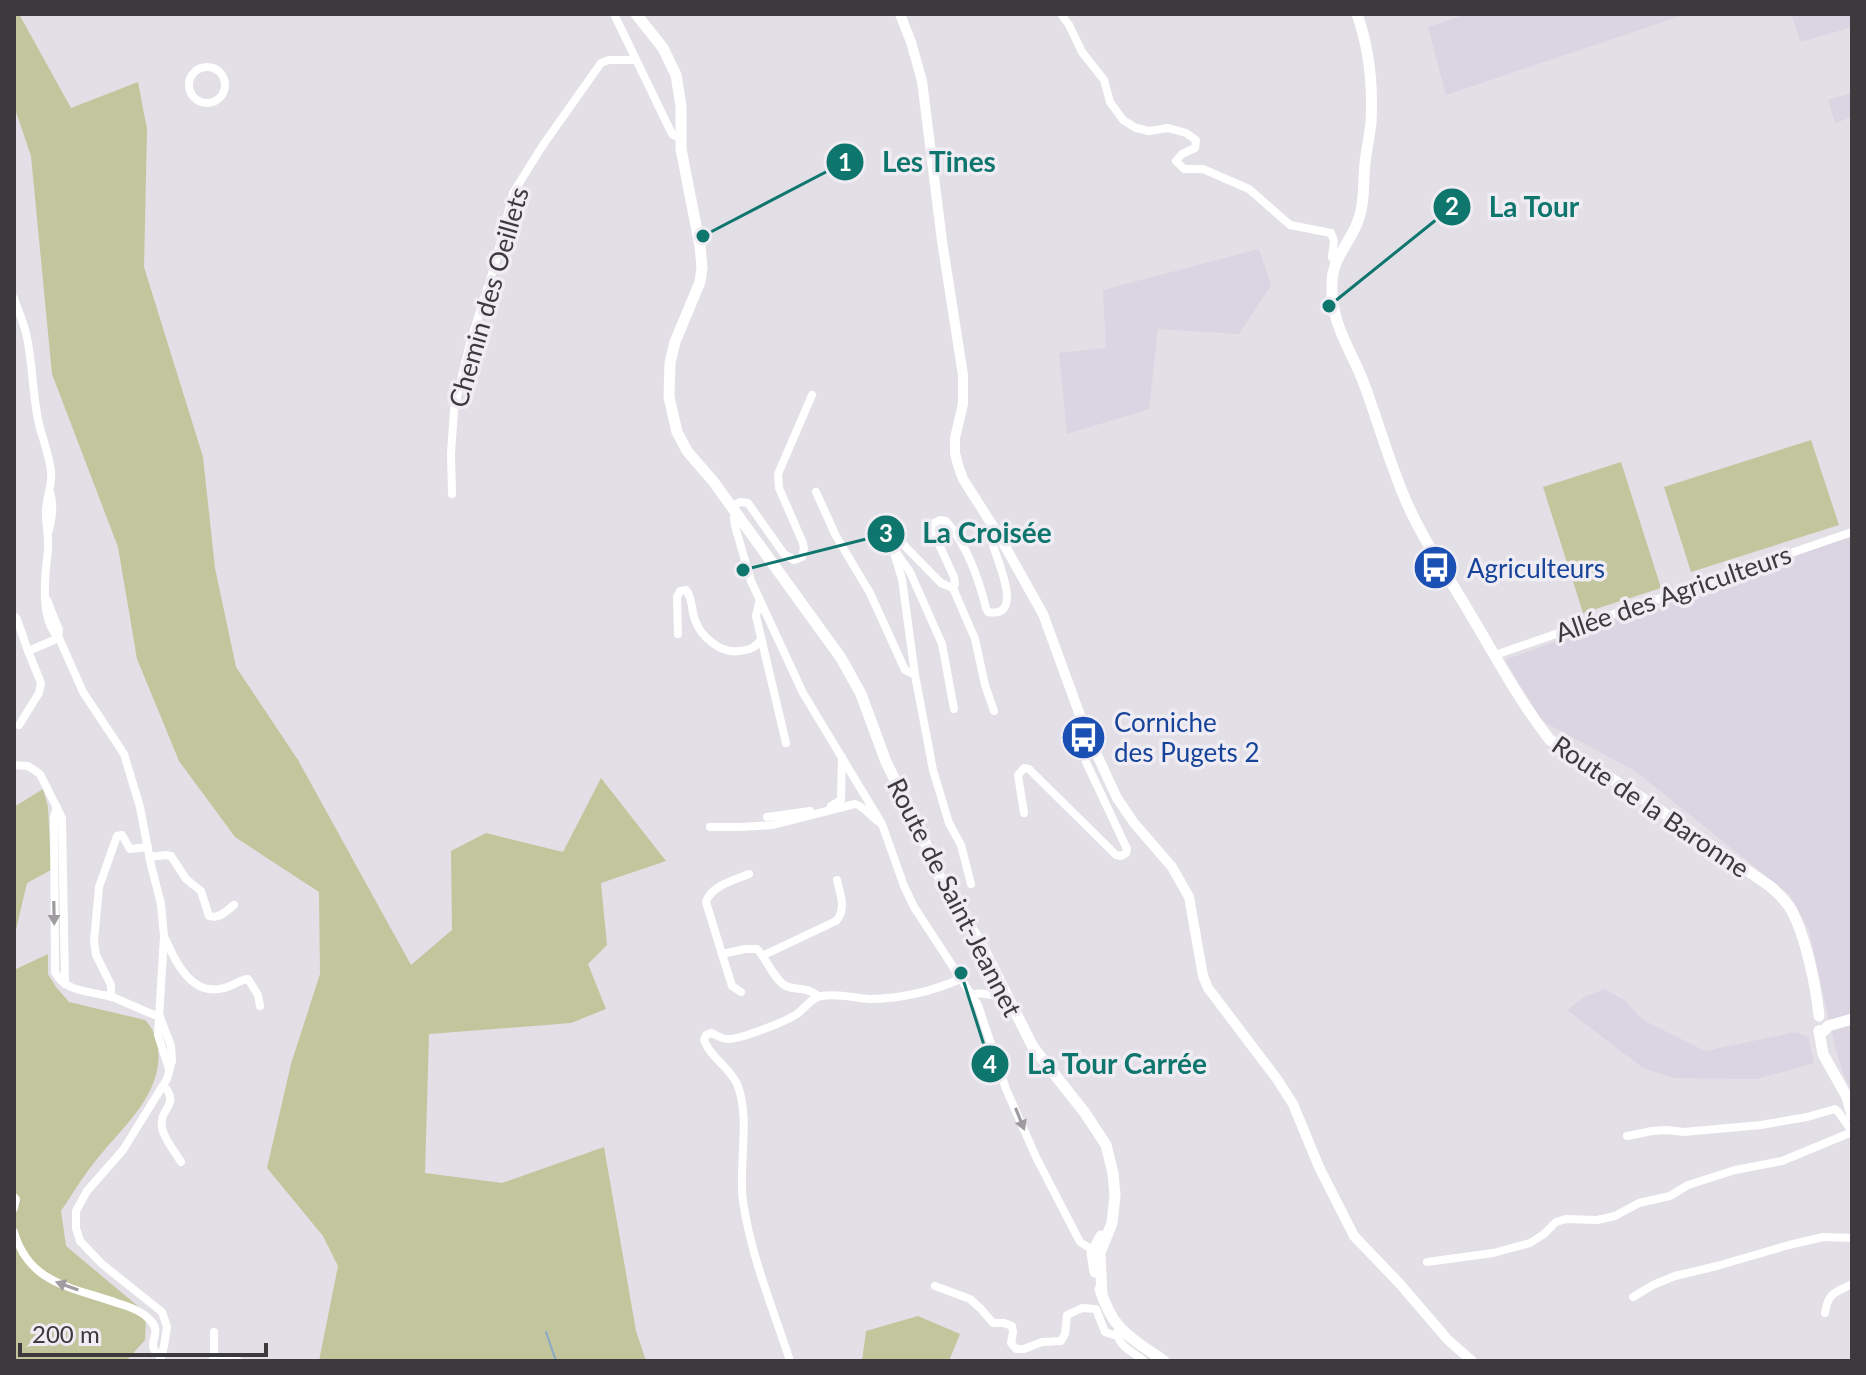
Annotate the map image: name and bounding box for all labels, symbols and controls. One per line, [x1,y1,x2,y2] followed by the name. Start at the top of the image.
[825,136,1012,188] callout: Les Tines
[882,144,996,178] text: Les Tines
[838,147,852,176] text: 1
[1432,181,1595,233] callout: La Tour
[441,183,535,411] street label: Chemin des Oeillets
[1489,189,1580,223] text: La Tour
[1445,191,1459,220] text: 2
[866,508,1067,560] callout: La Croisée
[922,515,1052,549] text: La Croisée
[879,518,893,547] text: 3
[1551,538,1795,648] street label: Allée des Agriculteurs
[1412,544,1460,592] bus stop icon: Agriculteurs
[1467,552,1605,584] place label: Agriculteurs
[1114,706,1259,768] place label: Corniche des Pugets 2
[1059,713,1107,761] bus stop icon: Corniche des Pugets 2
[1546,728,1756,884] street label: Route de la Baronne
[881,772,1029,1022] street label: Route de Saint-Jeannet
[48,901,60,926] one-way arrow
[970,1038,1223,1090] callout: La Tour Carrée
[1027,1046,1207,1080] text: La Tour Carrée
[983,1049,997,1078] text: 4
[1014,1107,1027,1131] one-way arrow
[55,1279,79,1292] one-way arrow
[20,1307,266,1357] scale bar
[32,1319,100,1348] text: 200 m

